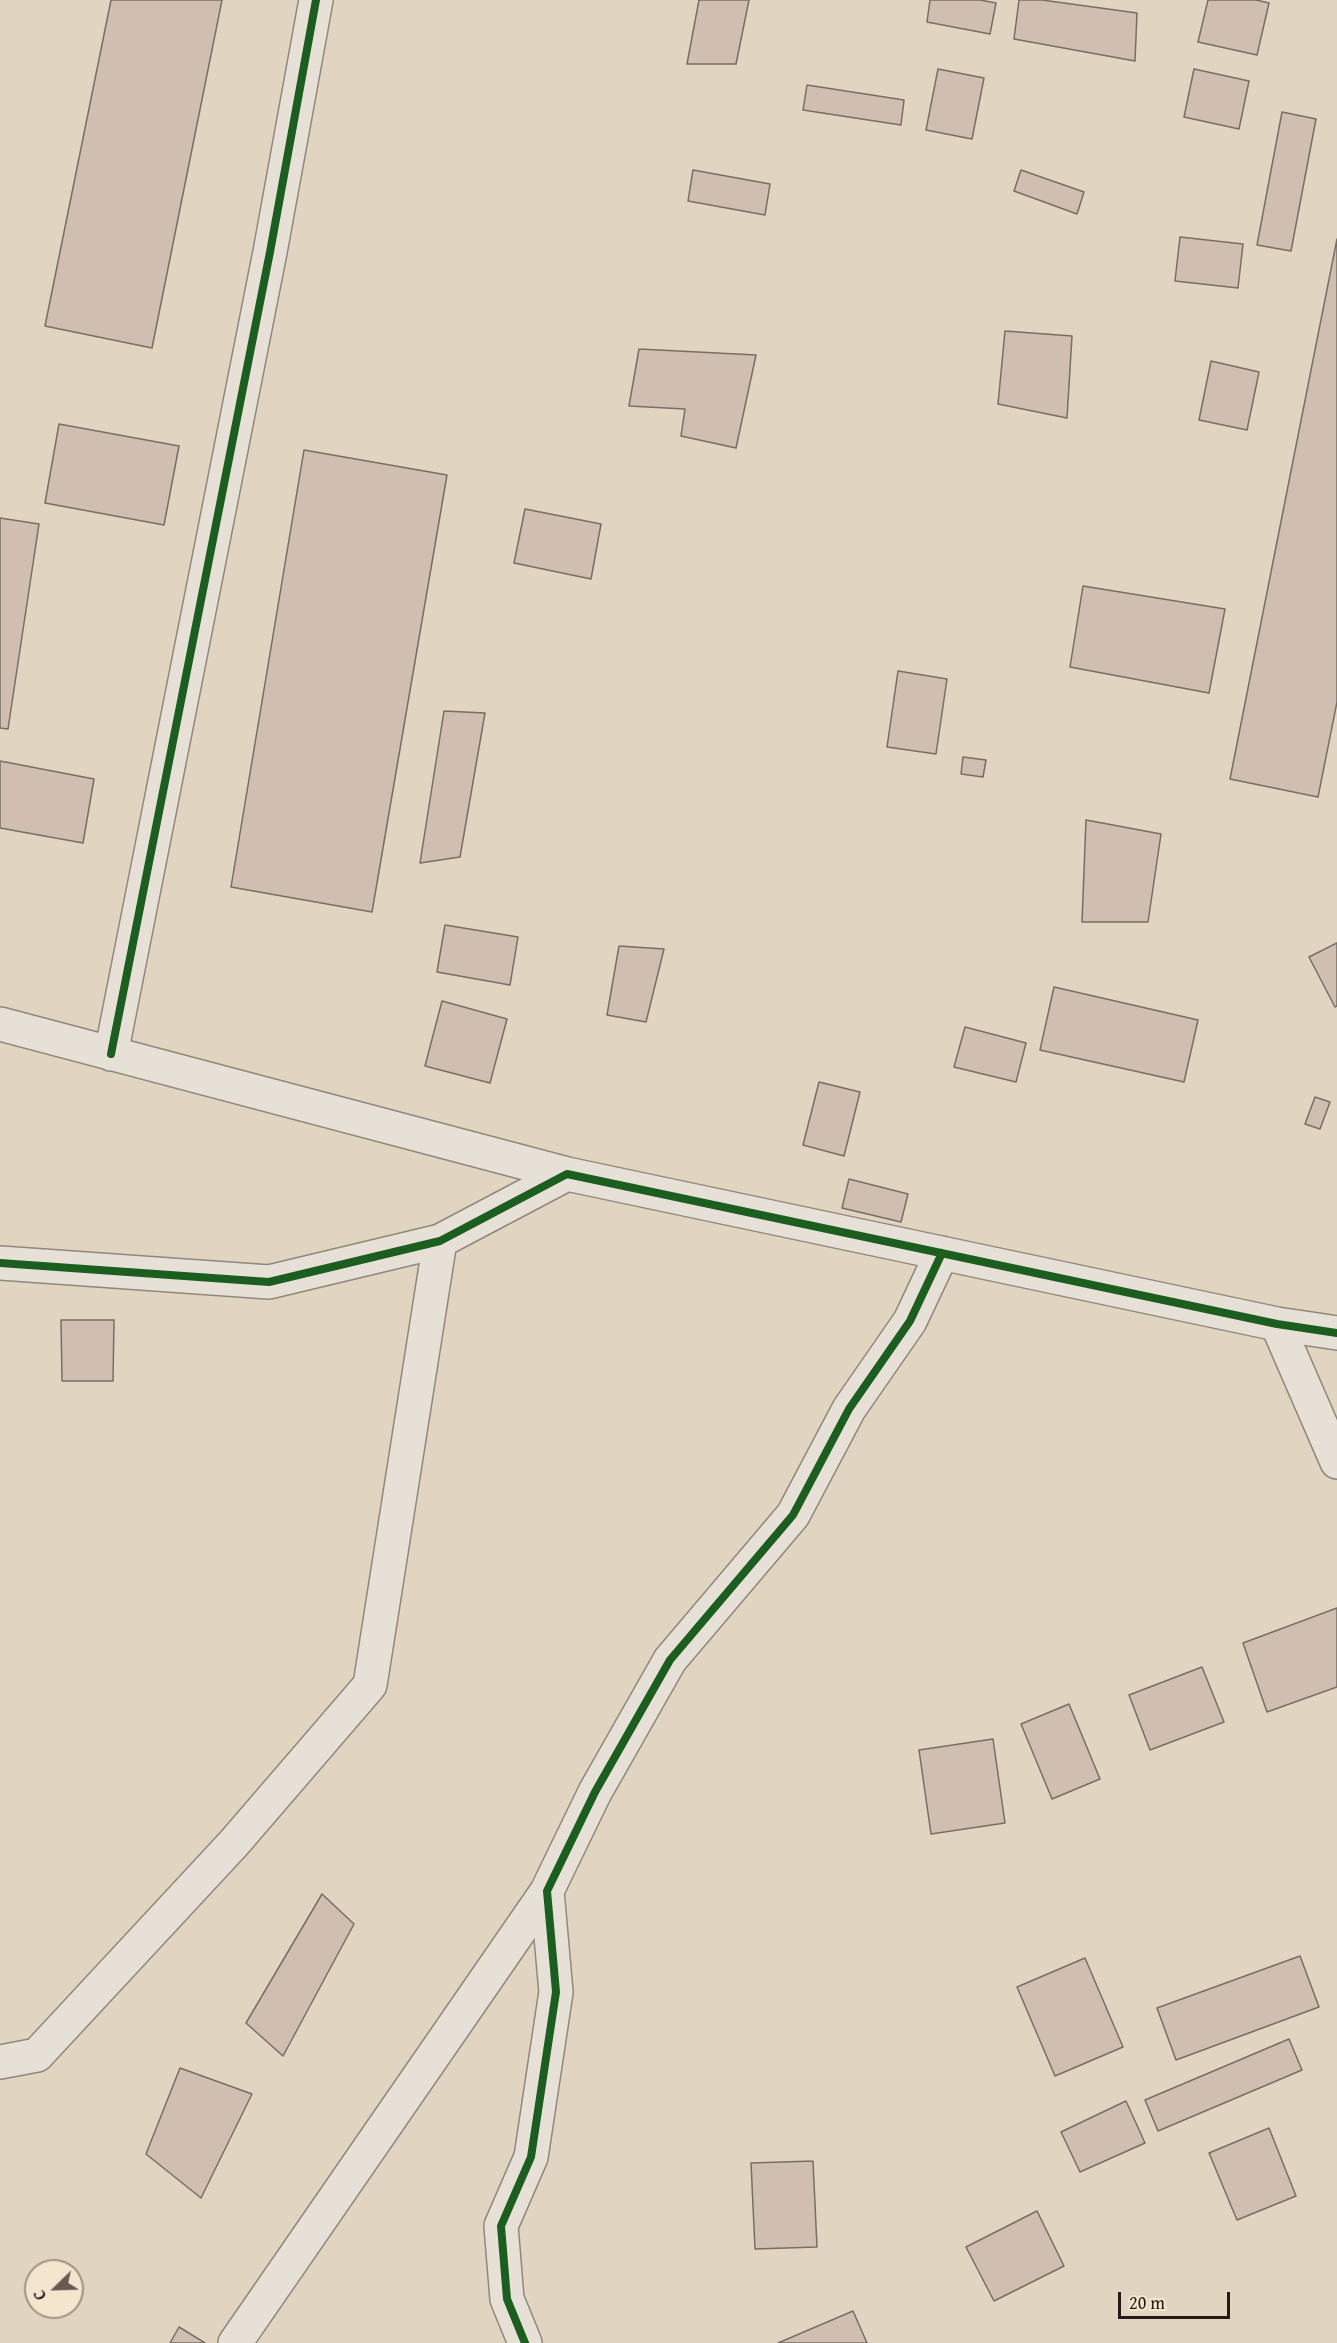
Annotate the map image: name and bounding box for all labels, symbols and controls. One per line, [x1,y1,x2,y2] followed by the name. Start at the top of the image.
[24,2259,84,2319] north arrow
[1121,2280,1234,2318] scale bar
[26,2286,52,2304] text: С
[1129,2289,1165,2316] text: 20 m

